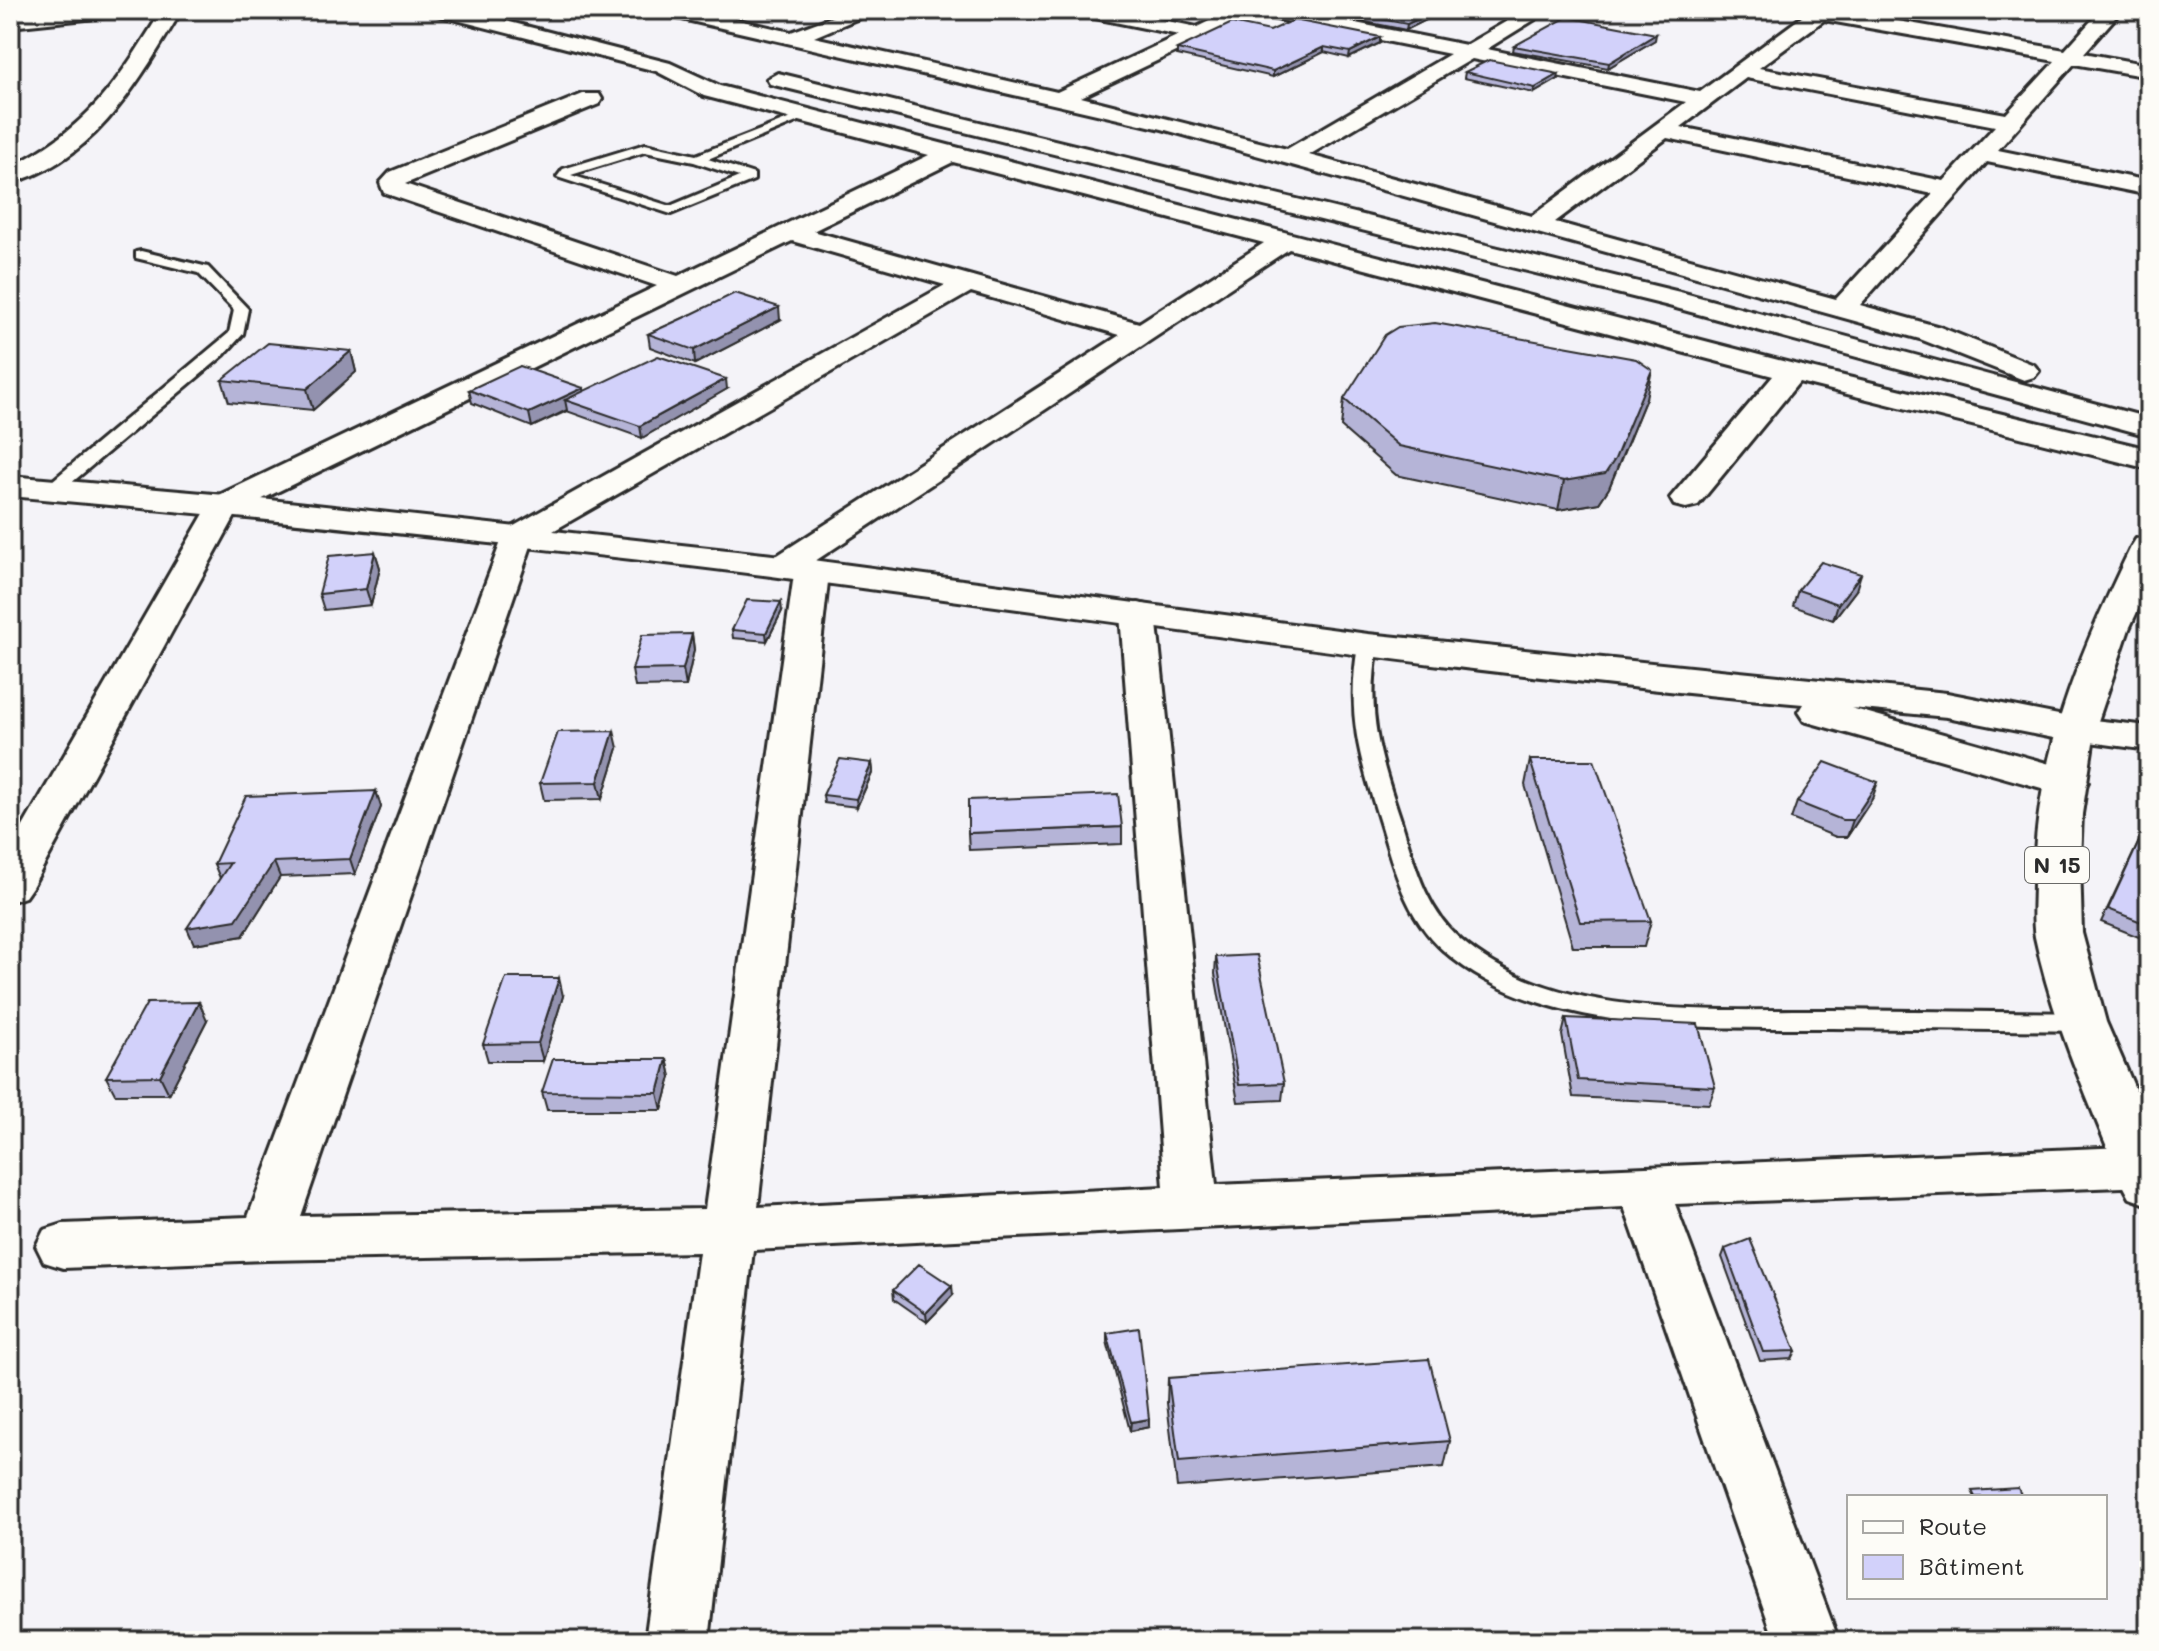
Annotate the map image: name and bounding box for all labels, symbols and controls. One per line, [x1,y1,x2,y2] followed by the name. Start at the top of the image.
[2025,847,2089,883] road number: N 15
[1847,1495,2107,1599] legend
[1919,1510,1987,1541] text: Route
[1919,1550,2025,1581] text: Bâtiment

